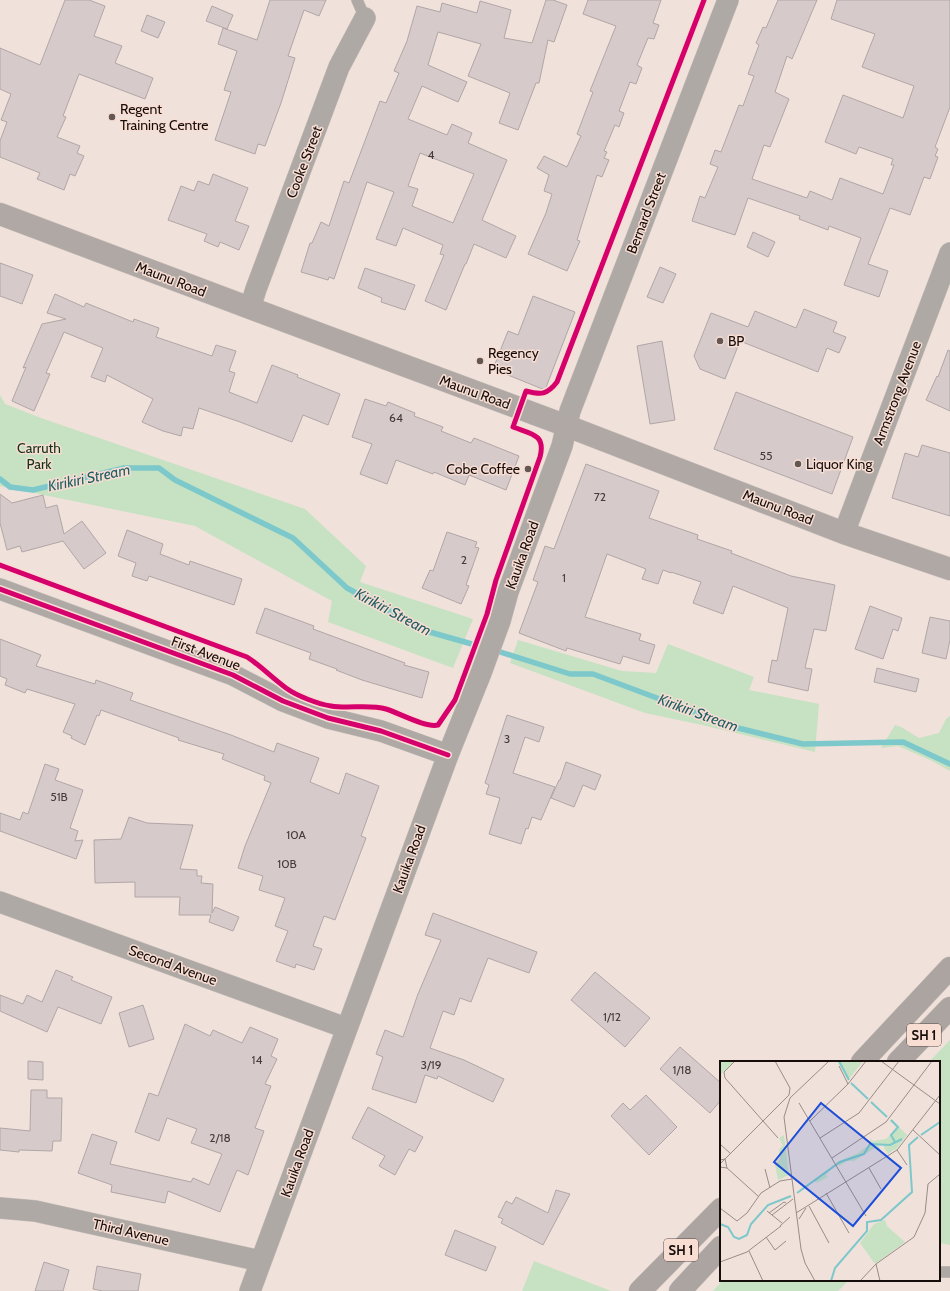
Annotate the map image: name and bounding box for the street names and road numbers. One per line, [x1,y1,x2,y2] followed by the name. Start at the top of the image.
[282,123,326,201] street label: Cooke Street
[622,170,670,256] street label: Bernard Street
[133,257,209,301] street label: Maunu Road
[869,338,925,448] street label: Armstrong Avenue
[437,371,513,413] street label: Maunu Road
[740,485,816,529] street label: Maunu Road
[501,518,543,592] street label: Kauika Road
[169,632,243,674] street label: First Avenue
[388,822,430,896] street label: Kauika Road
[126,941,220,989] street label: Second Avenue
[907,1024,941,1046] road number: SH 1
[276,1126,318,1200] street label: Kauika Road
[91,1215,171,1249] street label: Third Avenue
[664,1239,698,1261] road number: SH 1

